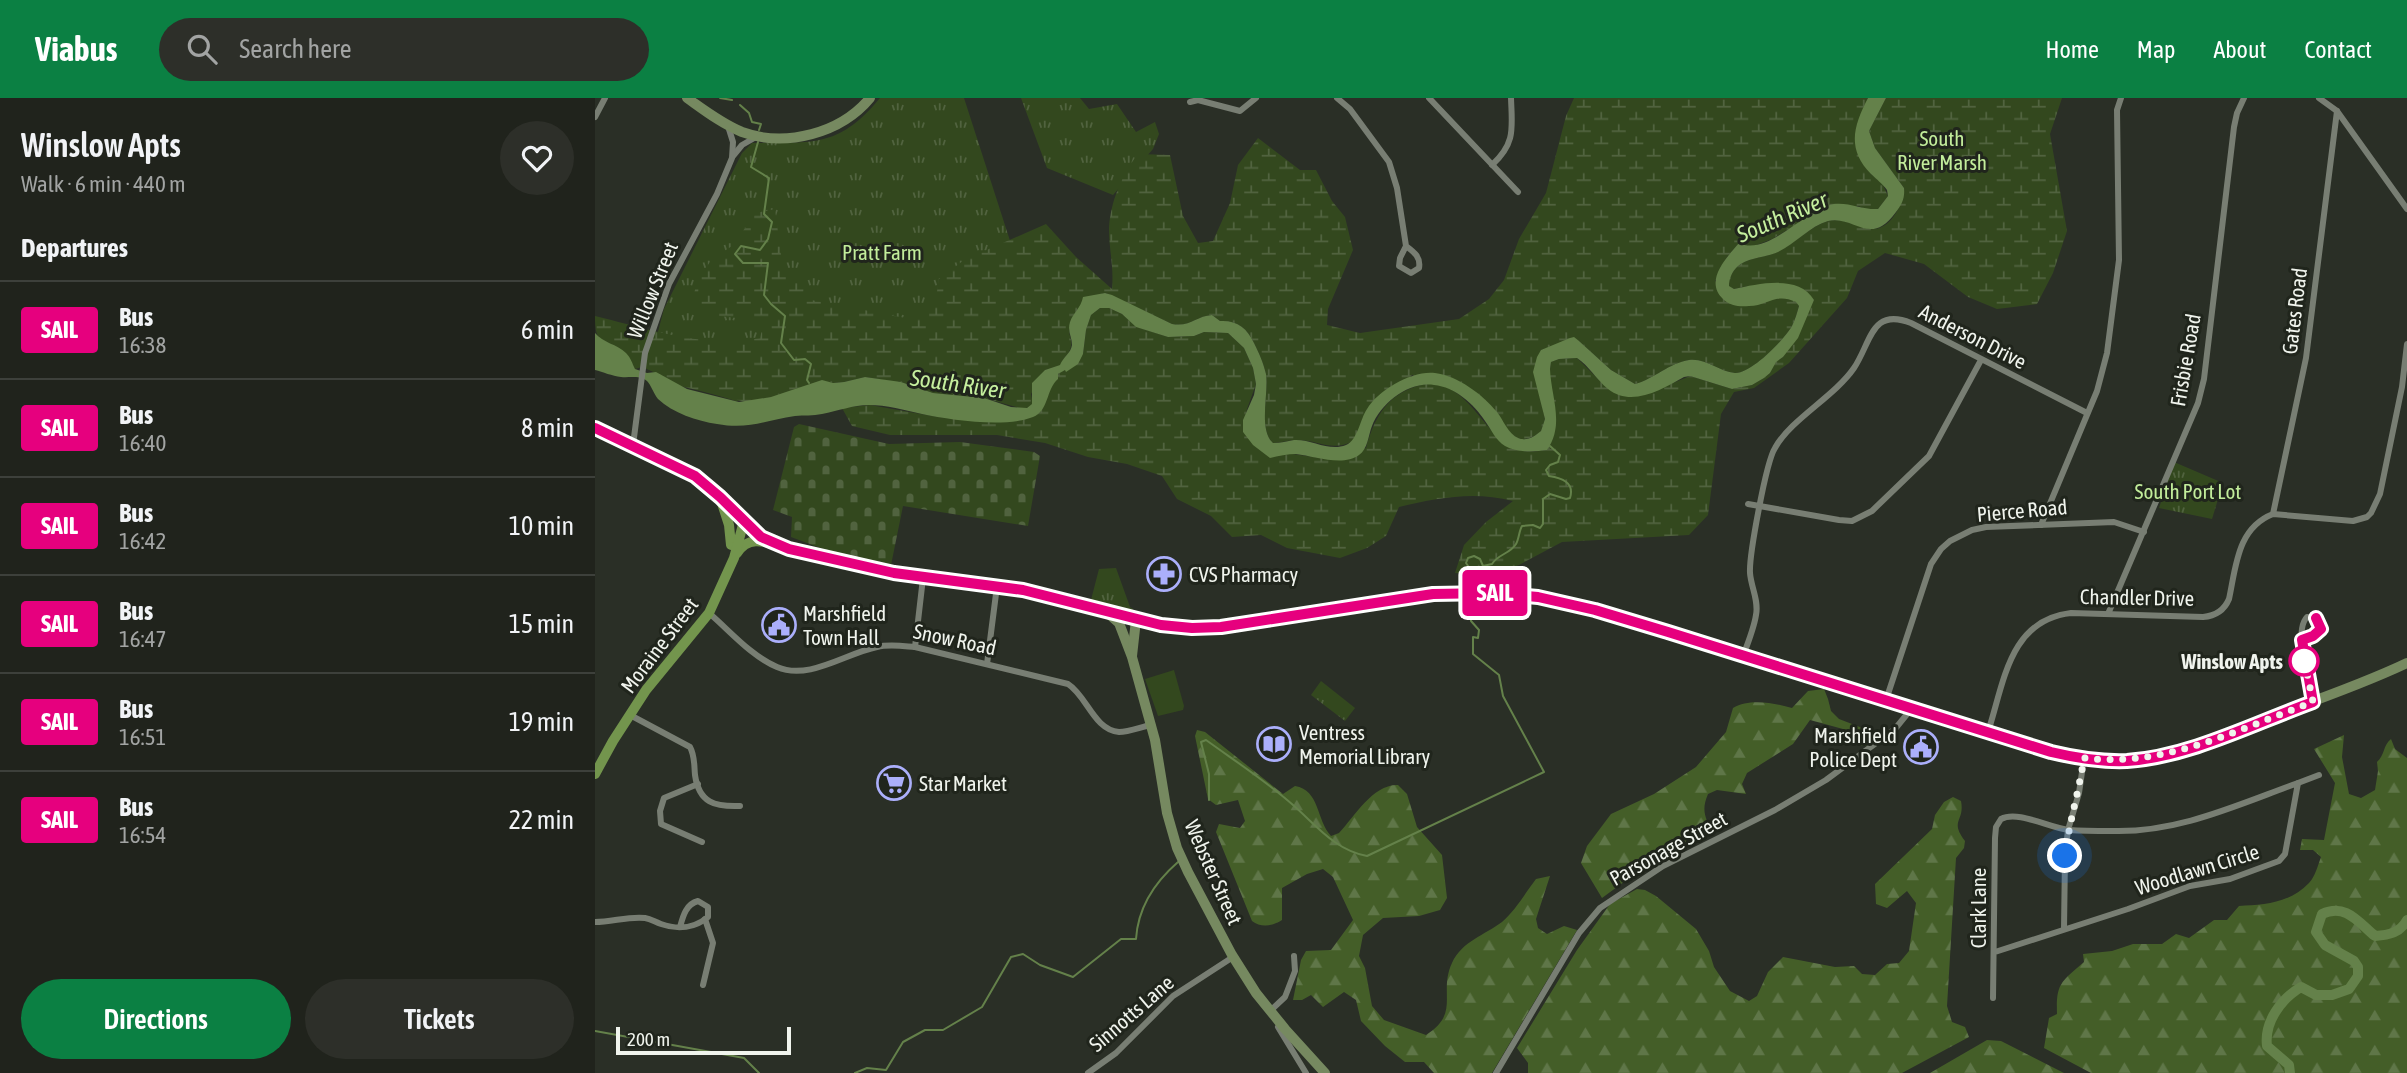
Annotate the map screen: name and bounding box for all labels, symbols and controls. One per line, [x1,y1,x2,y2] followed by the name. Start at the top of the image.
[159,18,649,81] search box
[35,30,117,68] text: Viabus
[183,30,221,68] icon: search
[239,34,352,64] text: Search here
[2045,36,2099,63] text: Home
[2137,36,2175,63] text: Map
[2213,36,2266,63] text: About
[2304,36,2372,63] text: Contact
[500,121,574,195] button: heart
[21,126,181,164] text: Winslow Apts
[1897,126,1987,174] park label: South River Marsh
[21,171,185,197] text: Walk · 6 min · 440 m
[1732,186,1832,248] water label: South River
[21,233,128,263] text: Departures
[622,238,682,342] street label: Willow Street
[842,240,922,264] park label: Pratt Farm
[2277,267,2311,355] street label: Gates Road
[1915,299,2031,373] street label: Anderson Drive
[119,302,153,332] text: Bus
[2165,312,2205,408] street label: Frisbie Road
[521,315,574,345] text: 6 min
[41,316,78,343] text: SAIL
[119,332,166,358] text: 16:38
[908,364,1008,404] water label: South River
[119,400,153,430] text: Bus
[521,413,574,443] text: 8 min
[41,414,78,441] text: SAIL
[119,430,166,456] text: 16:40
[2135,479,2241,503] park label: South Port Lot
[1976,494,2068,526] street label: Pierce Road
[119,498,153,528] text: Bus
[509,511,574,541] text: 10 min
[41,512,78,539] text: SAIL
[119,528,166,554] text: 16:42
[1145,555,1183,593] pharmacy icon: CVS Pharmacy
[1189,562,1299,586] place label: CVS Pharmacy
[1446,570,1544,616] line badge: SAIL
[1476,579,1514,606] text: SAIL
[2080,584,2194,610] street label: Chandler Drive
[615,593,703,697] street label: Moraine Street
[119,596,153,626] text: Bus
[803,601,886,649] place label: Marshfield Town Hall
[760,606,798,644] public building icon: Marshfield Town Hall
[509,609,574,639] text: 15 min
[41,610,78,637] text: SAIL
[911,619,999,659] street label: Snow Road
[119,626,166,652] text: 16:47
[2289,646,2319,676] marker: Winslow Apts
[2180,649,2284,673] place label: Winslow Apts
[119,694,153,724] text: Bus
[509,707,574,737] text: 19 min
[41,708,78,735] text: SAIL
[1299,720,1430,768] place label: Ventress Memorial Library
[1809,723,1897,771] place label: Marshfield Police Dept
[119,724,166,750] text: 16:51
[1255,725,1293,763] library icon: Ventress Memorial Library
[1902,728,1940,766] public building icon: Marshfield Police Dept
[875,764,913,802] supermarket icon: Star Market
[919,771,1007,795] place label: Star Market
[119,792,153,822] text: Bus
[509,805,574,835] text: 22 min
[41,806,78,833] text: SAIL
[1605,806,1731,890] street label: Parsonage Street
[1180,816,1248,928] street label: Webster Street
[119,822,166,848] text: 16:54
[2047,838,2082,873] your location
[2132,839,2262,899] street label: Woodlawn Circle
[1966,868,1990,948] street label: Clark Lane
[1084,970,1178,1056] street label: Sinnotts Lane
[21,979,291,1059] button: Directions
[305,979,574,1059] button: Tickets
[616,1024,791,1056] scale bar
[627,1028,670,1050] text: 200 m

